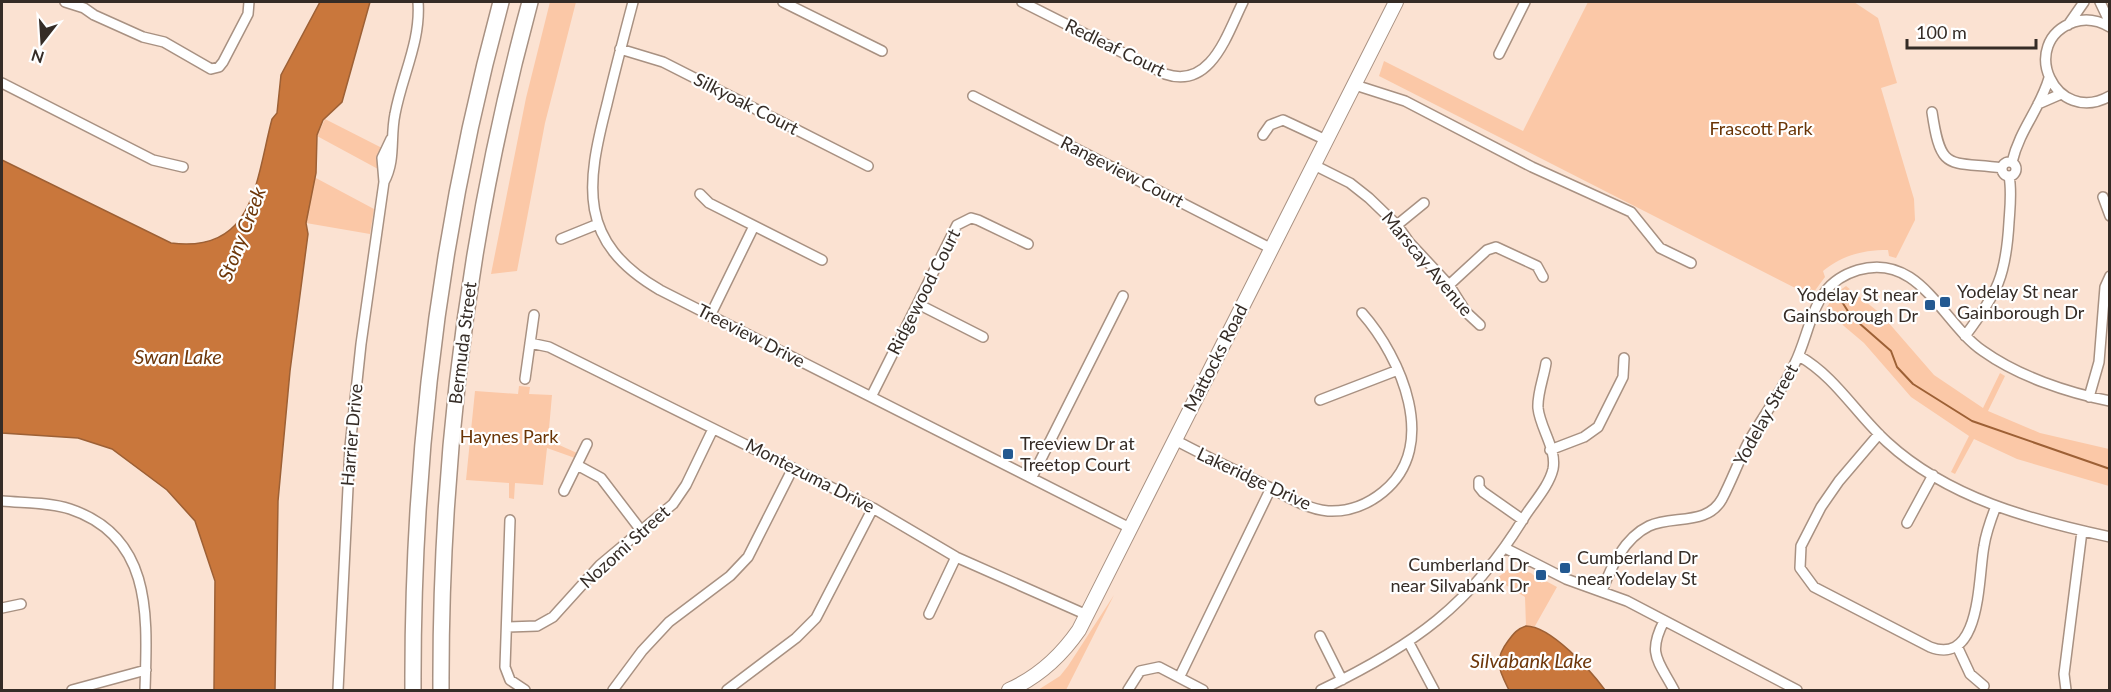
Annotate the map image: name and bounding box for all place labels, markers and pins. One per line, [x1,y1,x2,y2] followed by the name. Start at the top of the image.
[1957,280,2085,323] place label: Yodelay St near Gainborough Dr
[1783,283,1918,326] place label: Yodelay St near Gainsborough Dr
[1938,295,1952,309] marker: Yodelay St near Gainborough Dr
[1923,298,1937,312] marker: Yodelay St near Gainsborough Dr
[1020,432,1135,475] place label: Treeview Dr at Treetop Court
[1001,447,1015,461] marker: Treeview Dr at Treetop Court
[1577,546,1698,589] place label: Cumberland Dr near Yodelay St
[1391,553,1529,596] place label: Cumberland Dr near Silvabank Dr
[1558,561,1572,575] marker: Cumberland Dr near Yodelay St
[1534,568,1548,582] marker: Cumberland Dr near Silvabank Dr

